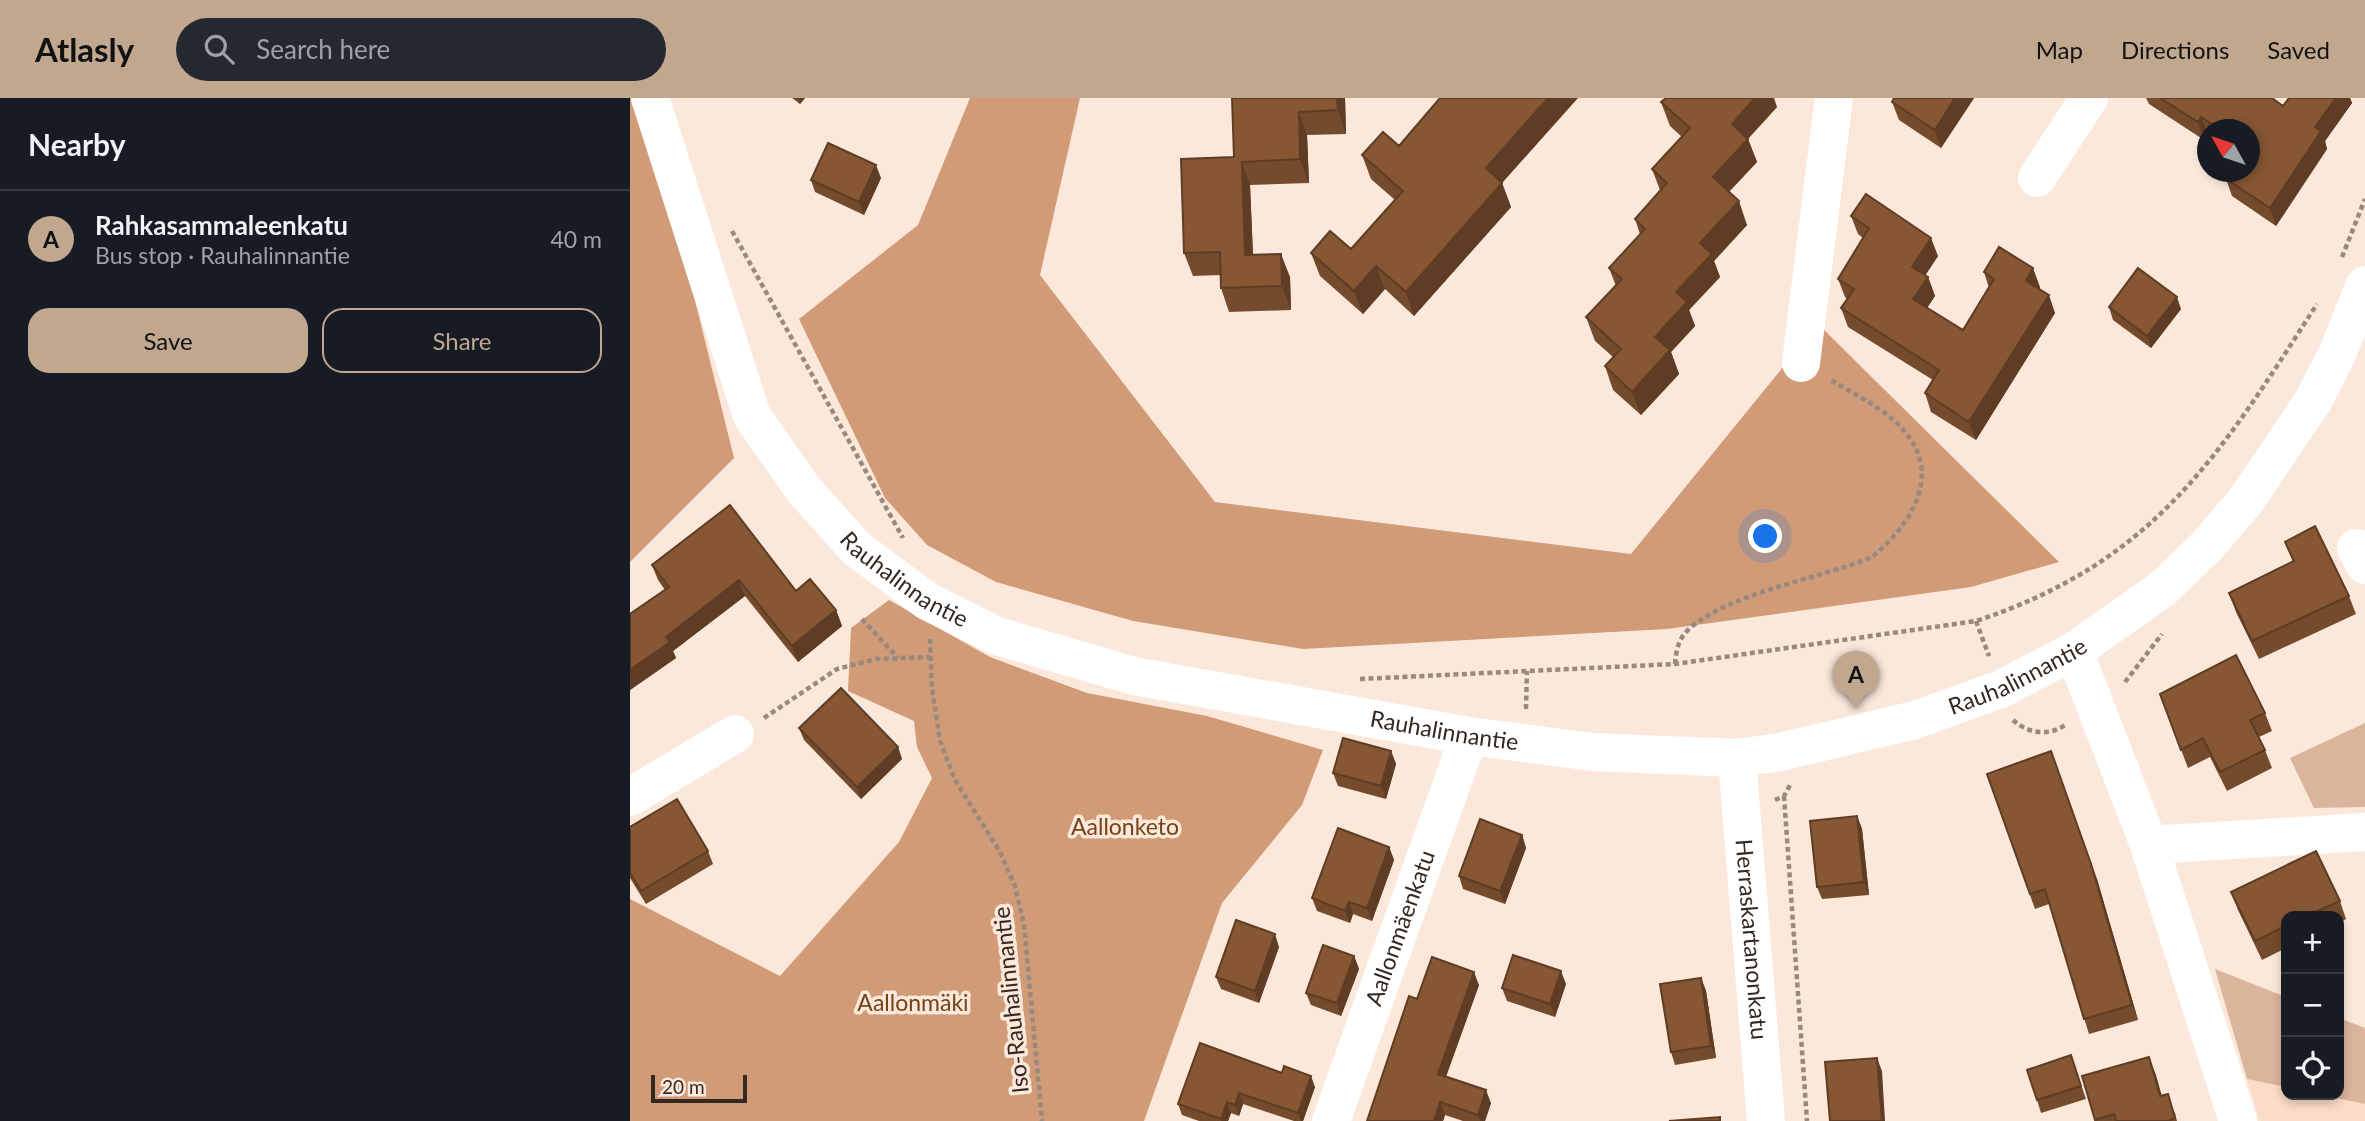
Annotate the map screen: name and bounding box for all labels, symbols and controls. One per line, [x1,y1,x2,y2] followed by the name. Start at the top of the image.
[176,18,666,81] search box
[35,29,134,69] text: Atlasly
[200,30,238,68] icon: search
[256,33,390,65] text: Search here
[2036,35,2083,64] text: Map
[2121,35,2229,64] text: Directions
[2267,35,2330,64] text: Saved
[2197,119,2260,182] north arrow
[28,126,126,162] text: Nearby
[95,209,348,241] text: Rahkasammaleenkatu
[43,225,59,253] text: A
[551,225,602,253] text: 40 m
[95,241,350,269] text: Bus stop · Rauhalinnantie
[28,308,308,373] button: Save
[322,308,602,373] button: Share
[1748,519,1782,553] your location
[835,525,973,632] street label: Rauhalinnantie
[1944,631,2092,720] street label: Rauhalinnantie
[1833,651,1879,709] pin: A
[1368,704,1520,755] street label: Rauhalinnantie
[1071,812,1179,840] park label: Aallonketo
[1731,838,1774,1041] street label: Herraskartanonkatu
[1359,846,1440,1009] street label: Aallonmäenkatu
[986,905,1034,1095] street label: Iso-Rauhalinnantie
[2281,911,2344,1100] map controls
[2281,911,2344,974] button: +
[2281,974,2344,1037] button: −
[857,988,969,1016] park label: Aallonmäki
[2281,1037,2344,1100] button: locate
[651,1072,747,1104] scale bar
[662,1075,705,1098] text: 20 m

